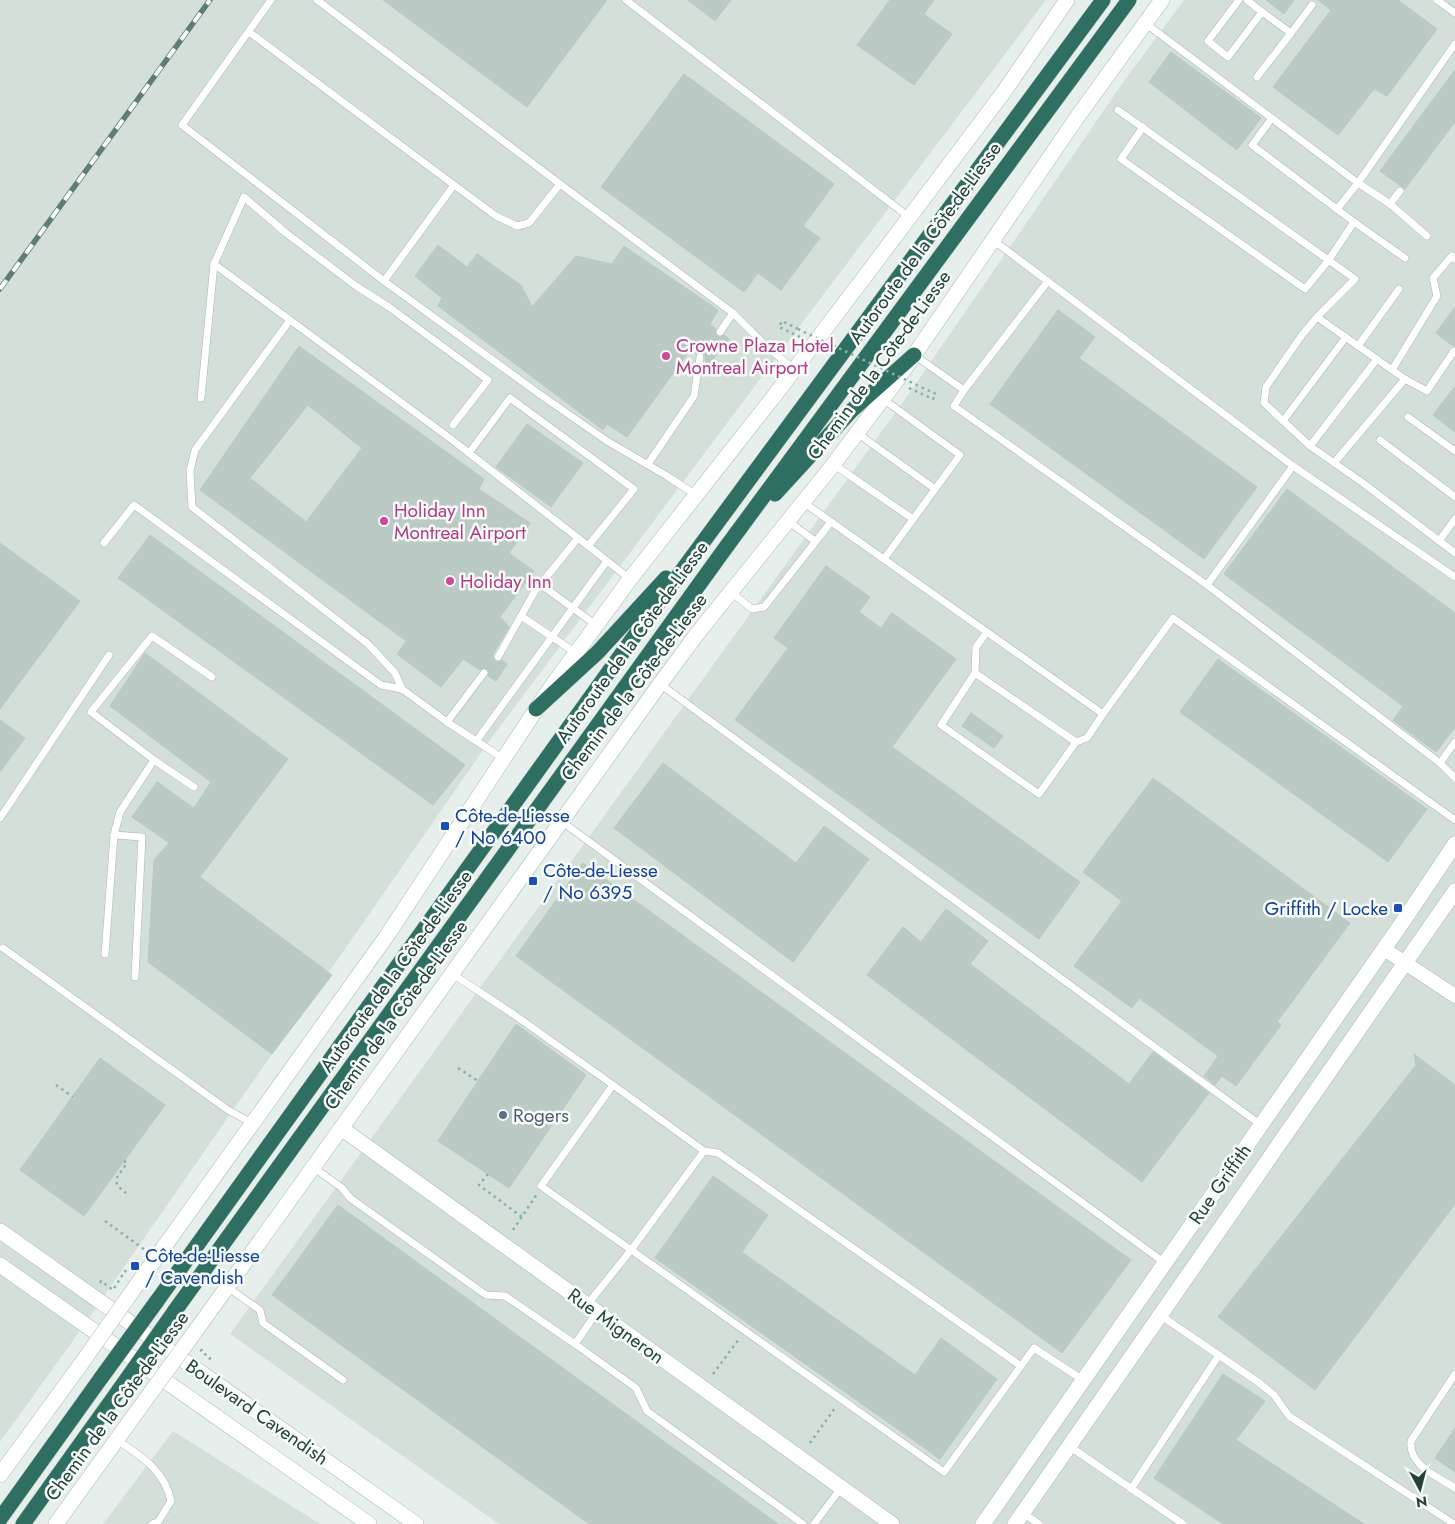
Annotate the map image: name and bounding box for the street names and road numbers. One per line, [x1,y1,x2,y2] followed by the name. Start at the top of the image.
[842,136,1008,350] street label: Autoroute de la Côte-de-Liesse
[801,264,957,465] street label: Chemin de la Côte-de-Liesse
[549,535,715,749] street label: Autoroute de la Côte-de-Liesse
[554,587,714,786] street label: Chemin de la Côte-de-Liesse
[313,864,479,1078] street label: Autoroute de la Côte-de-Liesse
[318,914,474,1115] street label: Chemin de la Côte-de-Liesse
[1182,1138,1258,1230] street label: Rue Griffith
[562,1282,670,1370] street label: Rue Migneron
[39,1305,195,1506] street label: Chemin de la Côte-de-Liesse
[180,1353,334,1471] street label: Boulevard Cavendish

